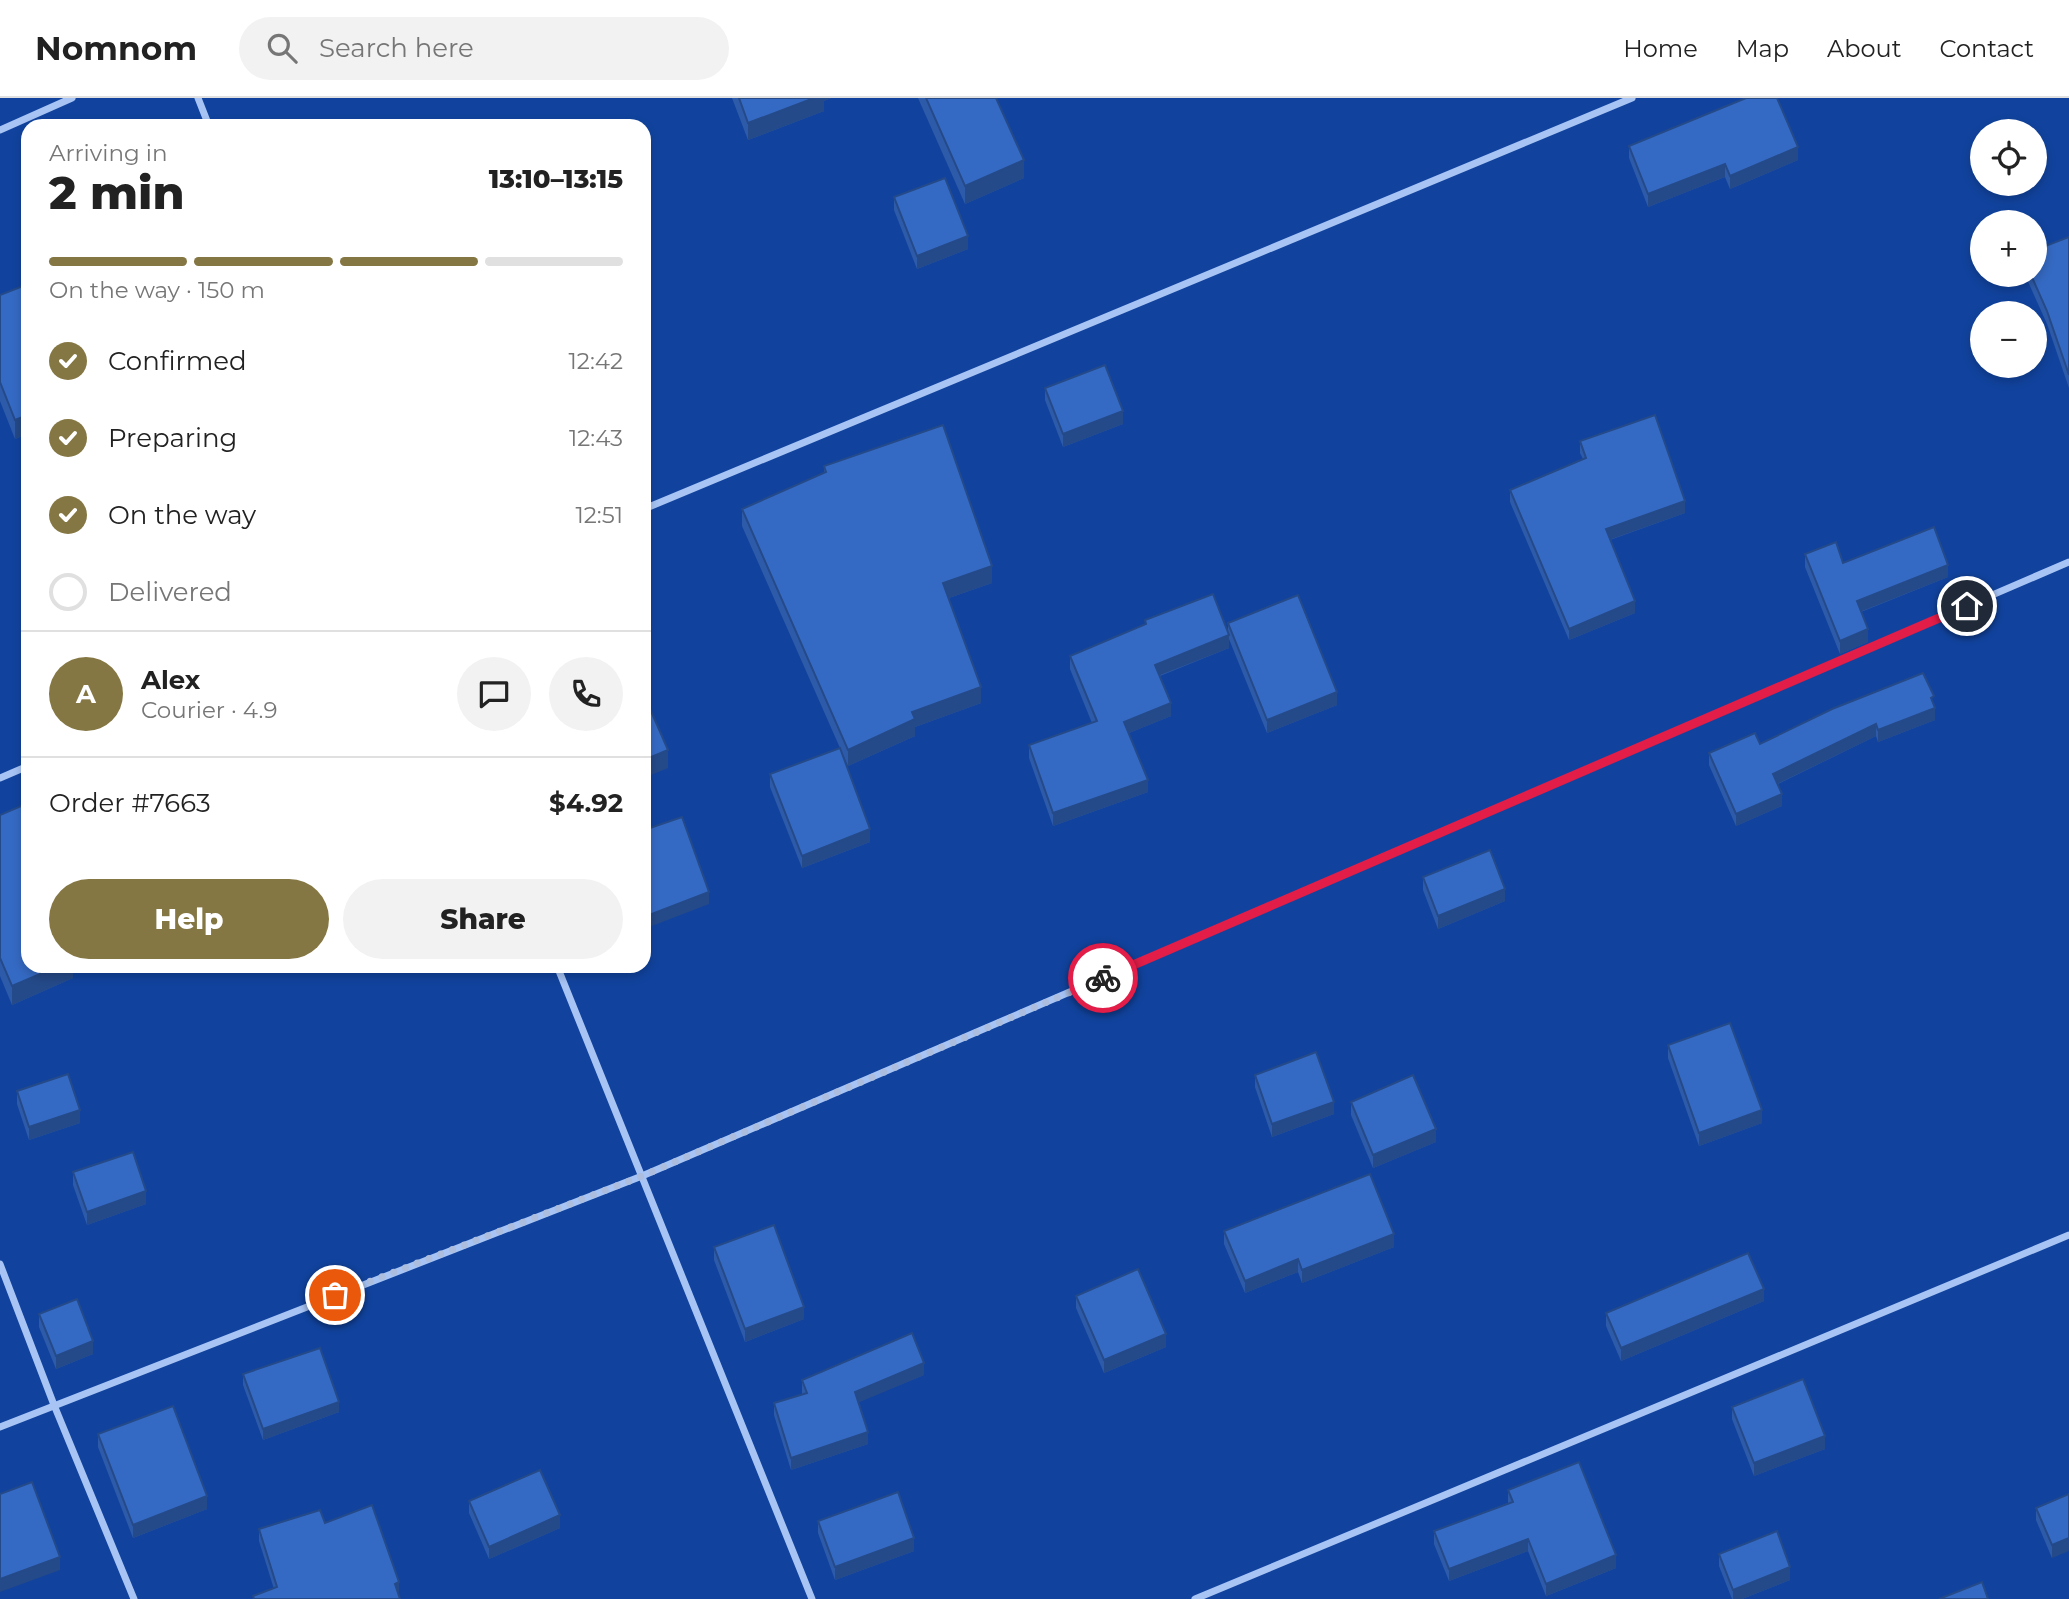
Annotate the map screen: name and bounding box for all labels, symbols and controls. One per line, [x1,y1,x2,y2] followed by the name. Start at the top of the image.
[239,17,729,80] search box
[35,28,197,68] text: Nomnom
[263,29,301,67] icon: search
[319,32,474,64] text: Search here
[1623,34,1698,63] text: Home
[1736,34,1789,63] text: Map
[1827,34,1901,63] text: About
[1939,34,2034,63] text: Contact
[1970,119,2047,378] map controls
[1970,119,2047,196] button: locate
[49,139,168,167] text: Arriving in
[489,163,623,195] text: 13:10–13:15
[49,164,184,221] text: 2 min
[1970,210,2047,287] button: +
[49,276,265,304] text: On the way · 150 m
[1970,301,2047,378] button: −
[49,342,87,380] icon: check
[108,345,247,377] text: Confirmed
[569,347,623,375] text: 12:42
[49,419,87,457] icon: check
[108,422,237,454] text: Preparing
[569,424,623,452] text: 12:43
[49,496,87,534] icon: check
[108,499,256,531] text: On the way
[575,501,623,529] text: 12:51
[108,576,232,608] text: Delivered
[1937,576,1997,636] pin
[1948,587,1986,625] icon: home
[457,657,531,731] button: chat
[549,657,623,731] button: phone
[141,664,200,696] text: Alex
[76,678,96,710] text: A
[141,696,277,724] text: Courier · 4.9
[49,787,211,819] text: Order #7663
[549,787,623,819] text: $4.92
[49,879,329,959] button: Help
[343,879,623,959] button: Share
[1068,943,1138,1013] courier
[1084,959,1122,997] icon: bike
[305,1265,365,1325] pin
[316,1276,354,1314] icon: bag

